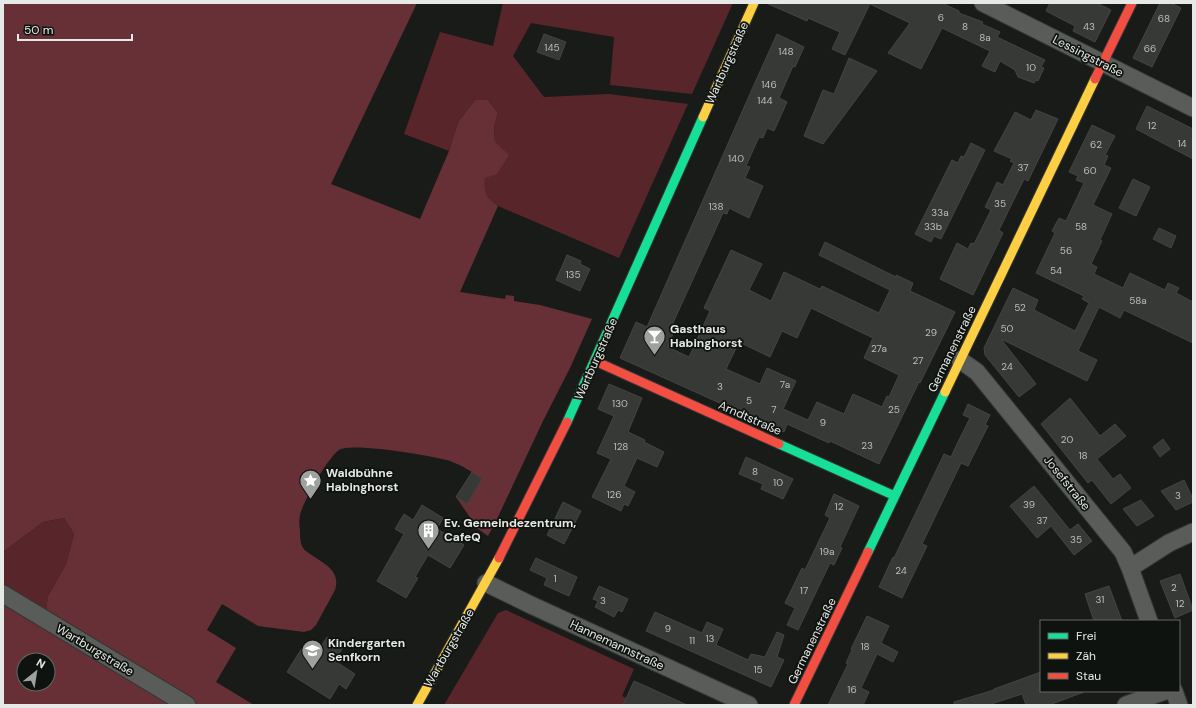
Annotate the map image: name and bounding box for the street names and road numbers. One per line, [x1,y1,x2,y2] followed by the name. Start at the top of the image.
[702,19,752,106] street label: Wartburgstraße
[1050,31,1126,81] street label: Lessingstraße
[924,303,980,395] street label: Germanenstraße
[571,315,621,402] street label: Wartburgstraße
[716,397,784,439] street label: Arndtstraße
[1040,452,1094,514] street label: Josefstraße
[784,595,840,687] street label: Germanenstraße
[420,606,478,690] street label: Wartburgstraße
[567,616,667,674] street label: Hannemannstraße
[53,620,137,680] street label: Wartburgstraße

